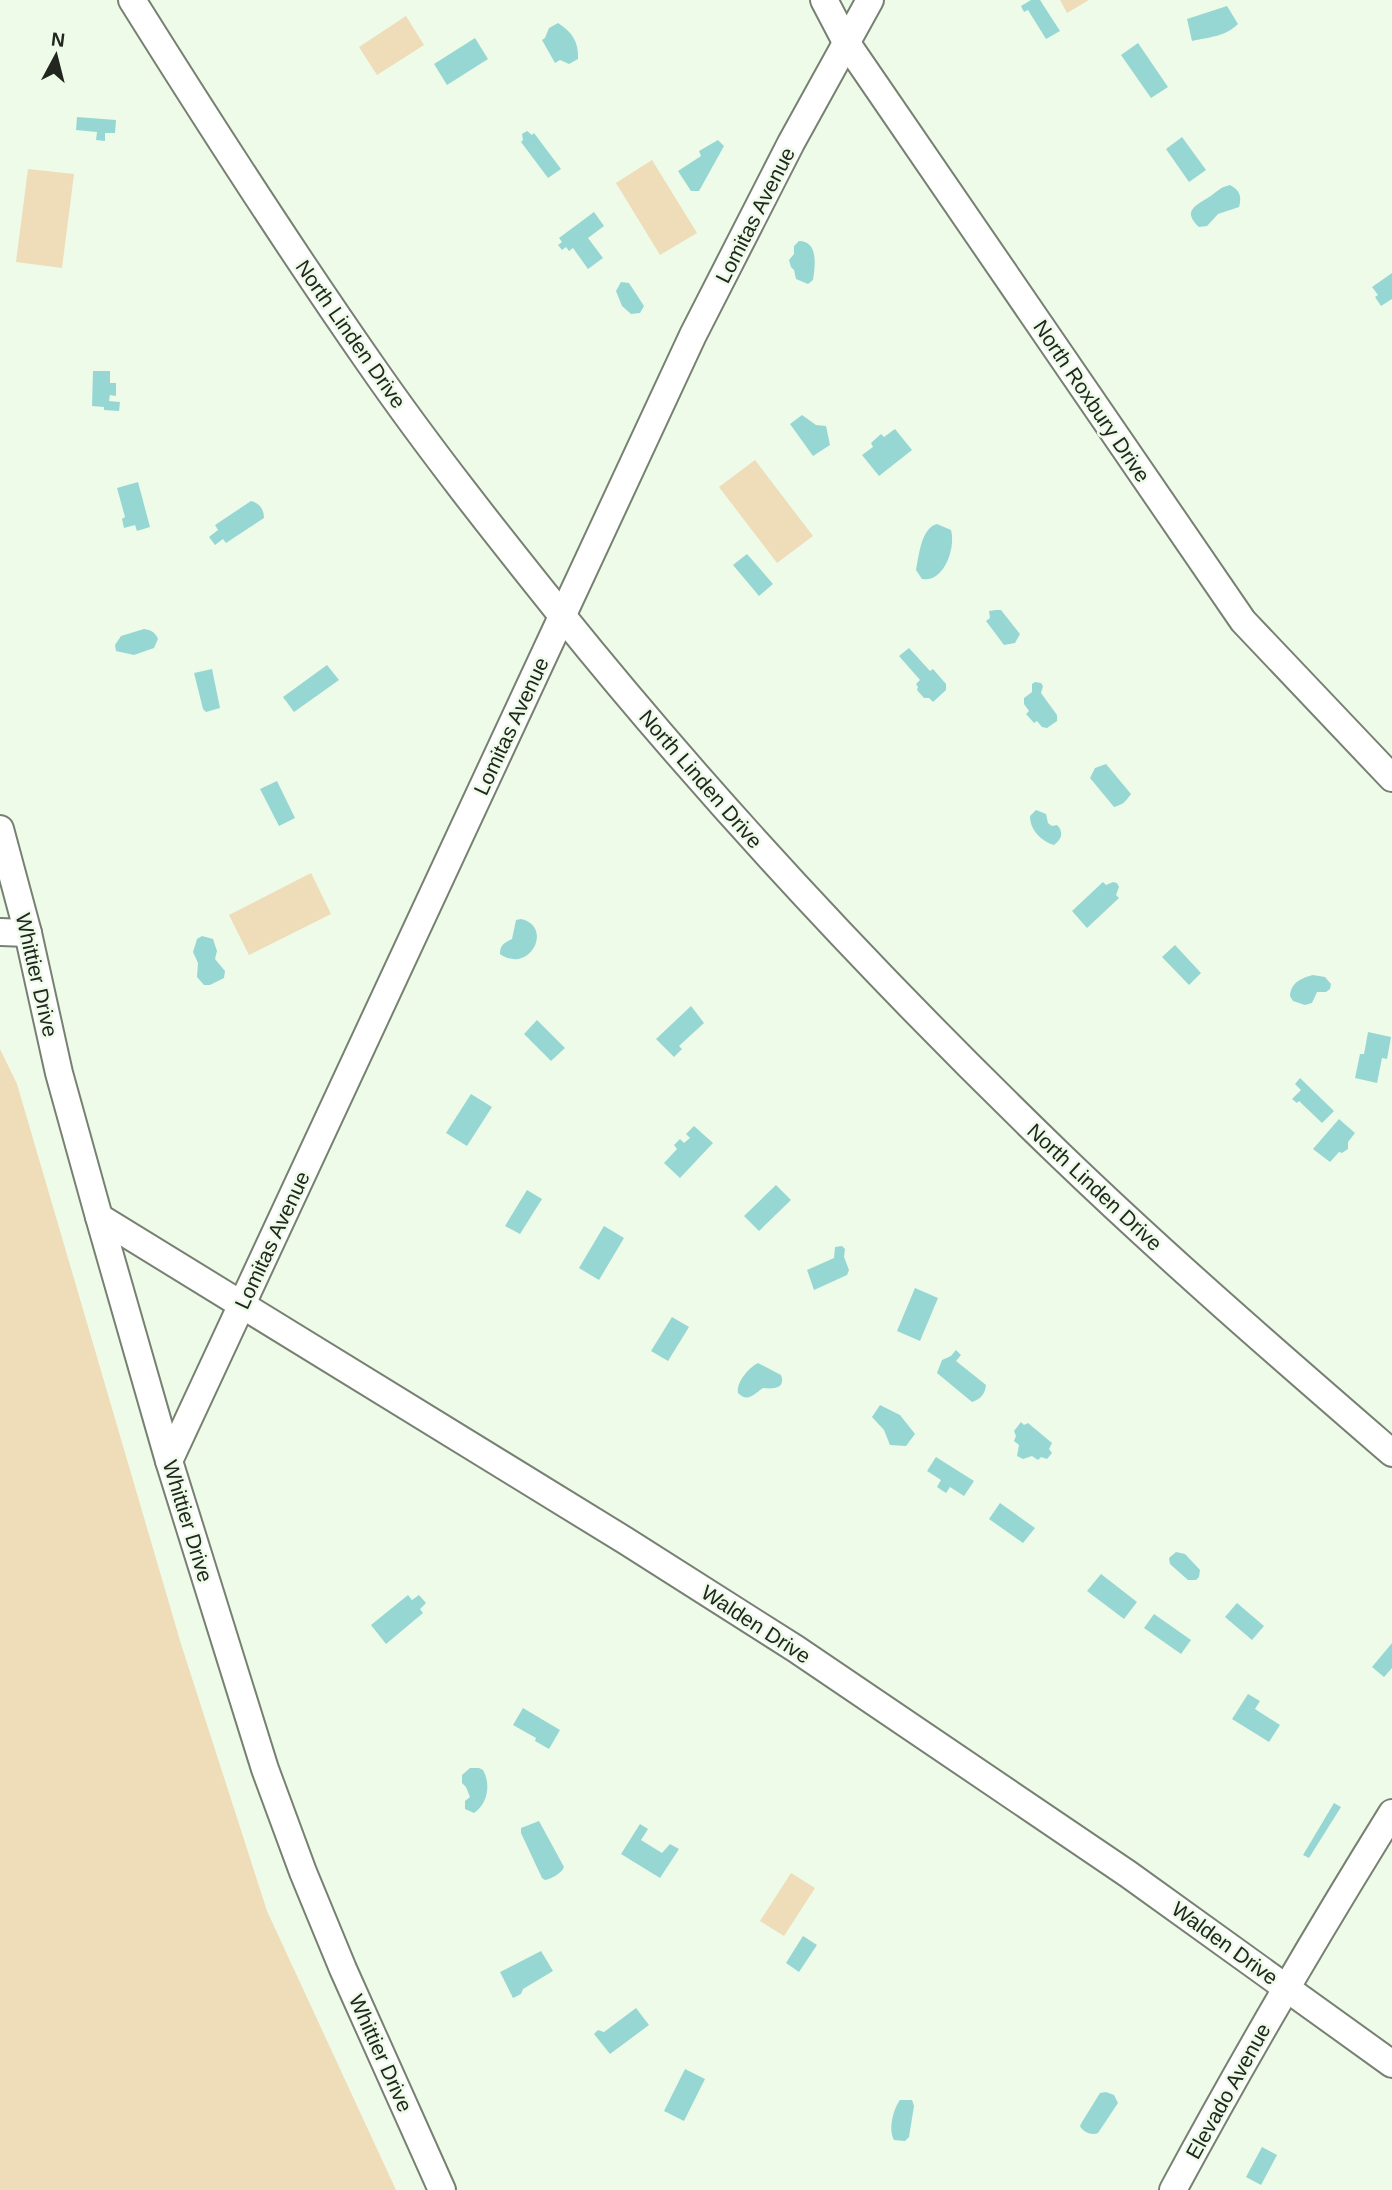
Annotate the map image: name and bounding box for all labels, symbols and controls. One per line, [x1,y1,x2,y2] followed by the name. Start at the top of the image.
[21,21,91,91] north arrow
[50,28,66,51] text: N
[711,143,799,287] street label: Lomitas Avenue
[291,256,411,412] street label: North Linden Drive
[1029,316,1155,486] street label: North Roxbury Drive
[469,654,553,798] street label: Lomitas Avenue
[635,705,767,853] street label: North Linden Drive
[12,911,62,1039] street label: Whittier Drive
[1023,1119,1167,1255] street label: North Linden Drive
[230,1168,314,1312] street label: Lomitas Avenue
[159,1457,217,1585] street label: Whittier Drive
[697,1580,815,1668] street label: Walden Drive
[1168,1897,1282,1989] street label: Walden Drive
[345,1991,417,2115] street label: Whittier Drive
[1181,2019,1275,2163] street label: Elevado Avenue

